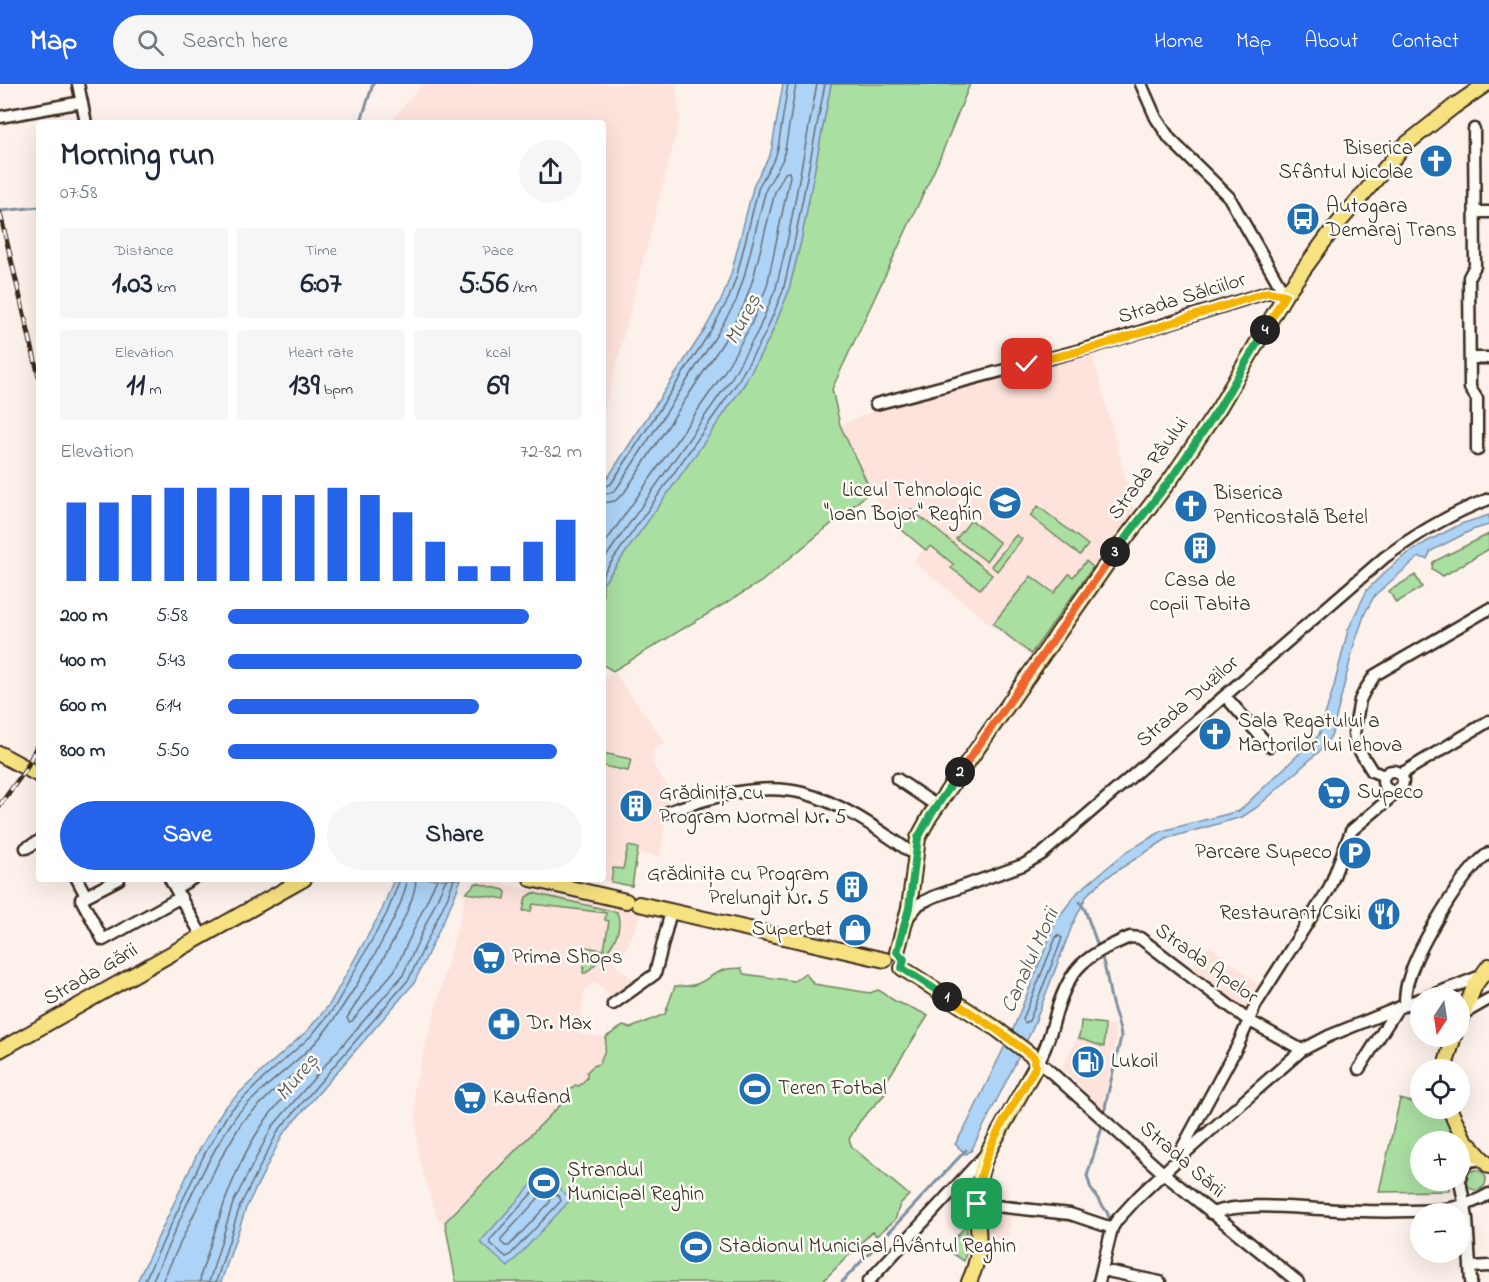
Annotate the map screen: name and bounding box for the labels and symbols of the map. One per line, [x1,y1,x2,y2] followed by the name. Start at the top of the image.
[1278,134,1414,188] place label: Biserica Sfântul Nicolae
[1418,143,1454,179] church icon: Biserica Sfântul Nicolae
[1325,192,1457,246] place label: Autogara Demaraj Trans
[1285,201,1321,237] bus stop icon: Autogara Demaraj Trans
[1114,265,1250,333] street label: Strada Sălciilor
[717,288,771,351] water label: Mureș
[1250,315,1280,345] pin: 4
[1001,338,1052,389] pin
[1101,411,1197,527] street label: Strada Râului
[824,476,983,532] place label: Liceul Tehnologic "Ioan Bojor" Reghin
[1213,479,1368,533] place label: Biserica Penticostală Betel
[987,485,1023,521] school or university icon: Liceul Tehnologic "Ioan Bojor" Reghin
[1173,488,1209,524] church icon: Biserica Penticostală Betel
[1182,530,1218,566] building icon: Casa de copii Tabita
[1100,537,1130,567] pin: 3
[1149,566,1251,620] place label: Casa de copii Tabita
[1130,648,1246,755] street label: Strada Duzilor
[1238,707,1402,761] place label: Sala Regatului a Martorilor lui Iehova
[1197,716,1233,752] church icon: Sala Regatului a Martorilor lui Iehova
[945,757,975,787] pin: 2
[1316,775,1352,811] supermarket icon: Supeco
[1357,778,1424,808] place label: Supeco
[659,779,846,835] place label: Grădinița cu Program Normal Nr. 5
[618,788,654,824] building icon: Grădinița cu Program Normal Nr. 5
[1337,835,1373,871] parking icon: Parcare Supeco
[1195,838,1332,868] place label: Parcare Supeco
[647,860,829,916] place label: Grădinița cu Program Prelungit Nr. 5
[834,869,870,905] building icon: Grădinița cu Program Prelungit Nr. 5
[1366,896,1402,932] restaurant icon: Restaurant Csiki
[1219,899,1361,929] place label: Restaurant Csiki
[994,902,1069,1019] water label: Canalul Morii
[837,912,873,948] shop icon: Superbet
[752,915,832,945] place label: Superbet
[1148,916,1264,1012] street label: Strada Apelor
[38,936,144,1014] street label: Strada Gării
[471,940,507,976] supermarket icon: Prima Shops
[512,943,623,973] place label: Prima Shops
[932,982,962,1012] pin: 1
[1410,987,1470,1047] north arrow
[486,1006,522,1042] pharmacy icon: Dr. Max
[526,1009,592,1039] place label: Dr. Max
[1070,1044,1106,1080] fuel station icon: Lukoil
[268,1047,328,1109] water label: Mureș
[1111,1047,1158,1077] place label: Lukoil
[737,1071,773,1107] sports icon: Teren Fotbal
[778,1074,887,1104] place label: Teren Fotbal
[452,1080,488,1116] supermarket icon: Kaufland
[493,1083,571,1113] place label: Kaufland
[1133,1114,1231,1206] street label: Strada Sării
[567,1156,704,1212] place label: Ștrandul Municipal Reghin
[526,1165,562,1201] sports icon: Ștrandul Municipal Reghin
[951,1178,1002,1229] pin
[678,1229,714,1265] sports icon: Stadionul Municipal Avântul Reghin
[719,1232,1016,1264] place label: Stadionul Municipal Avântul Reghin

